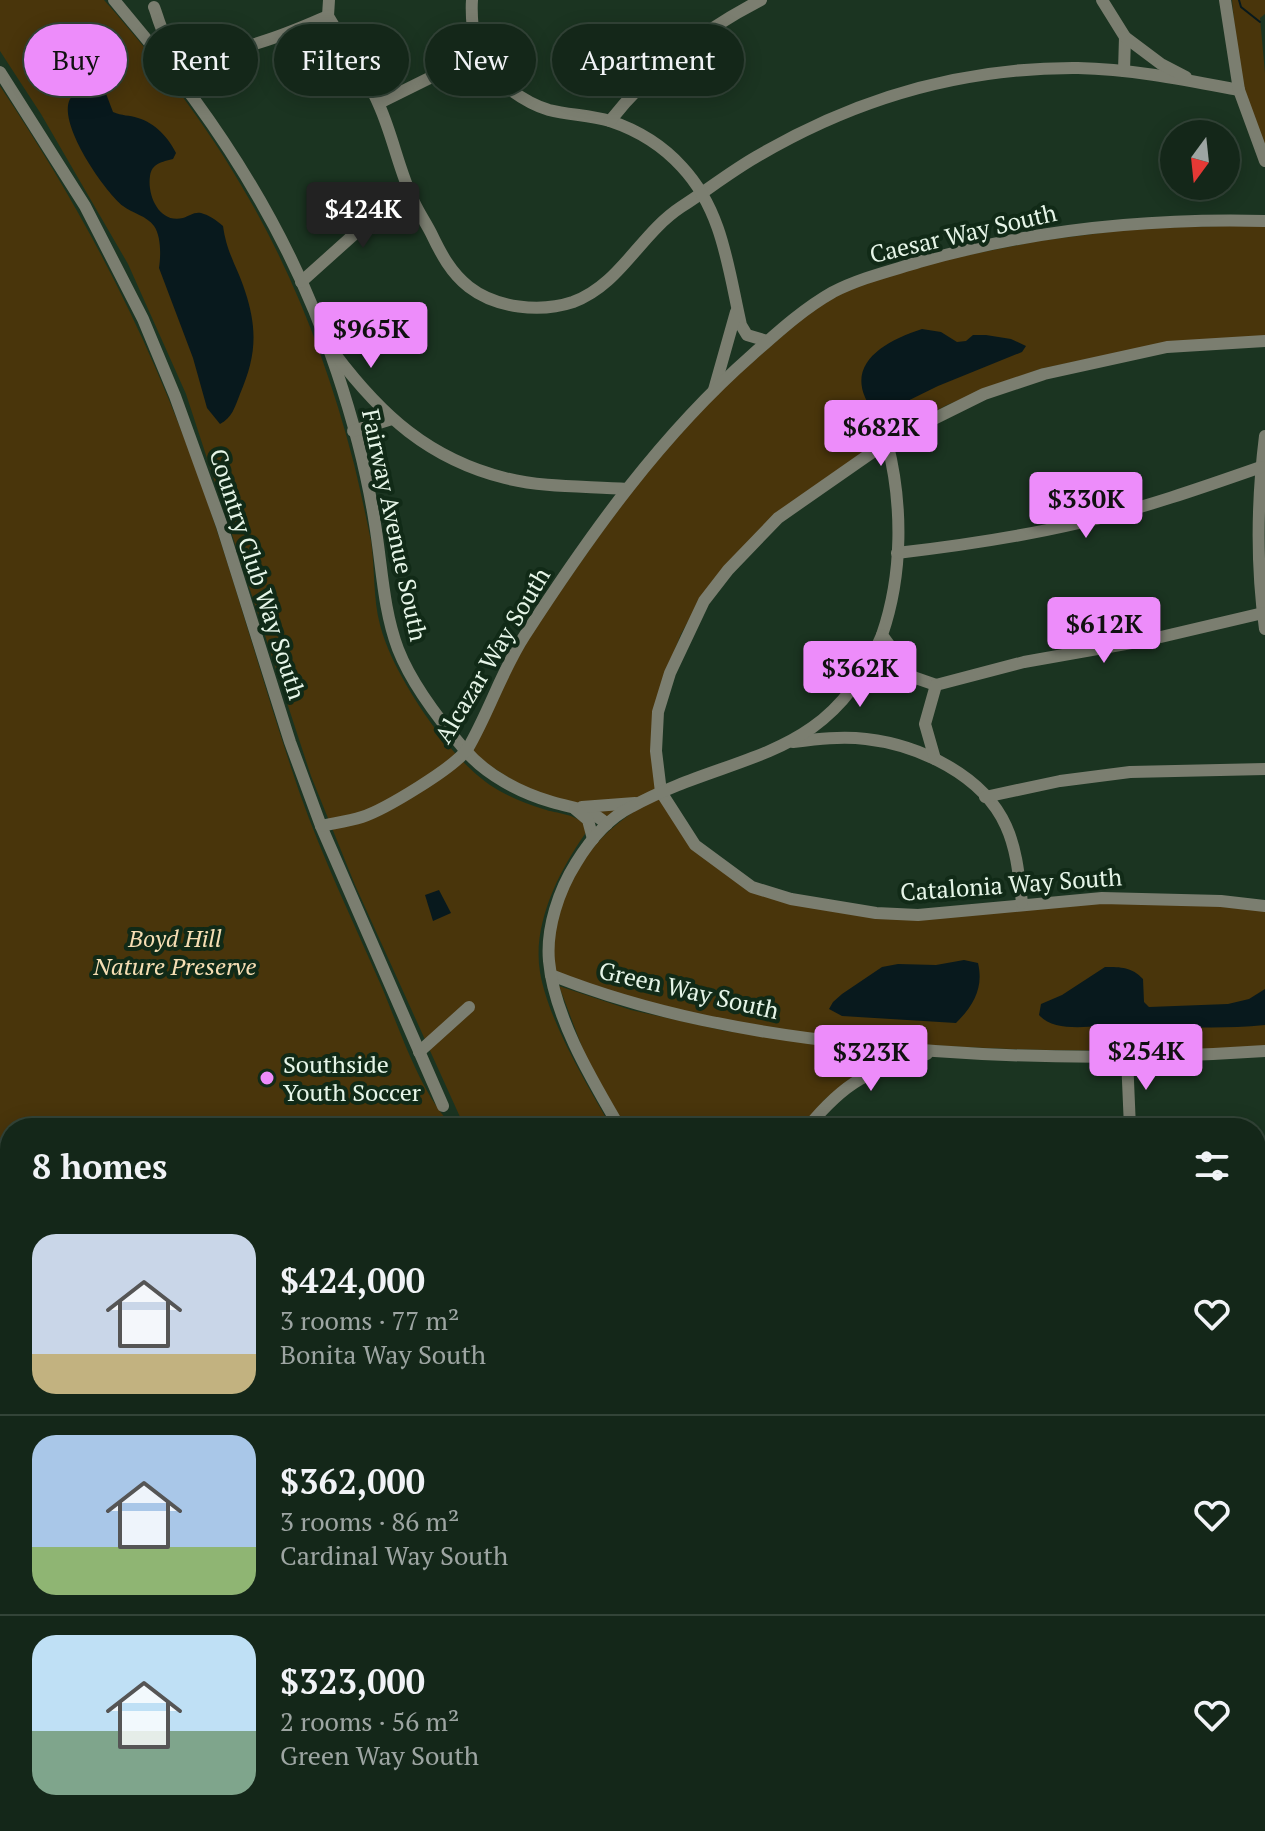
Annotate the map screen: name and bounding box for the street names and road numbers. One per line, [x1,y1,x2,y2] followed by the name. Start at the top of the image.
[866,196,1060,270] street label: Caesar Way South
[355,406,435,644] street label: Fairway Avenue South
[202,445,314,703] street label: Country Club Way South
[427,561,557,749] street label: Alcazar Way South
[899,860,1123,908] street label: Catalonia Way South
[596,954,782,1026] street label: Green Way South

